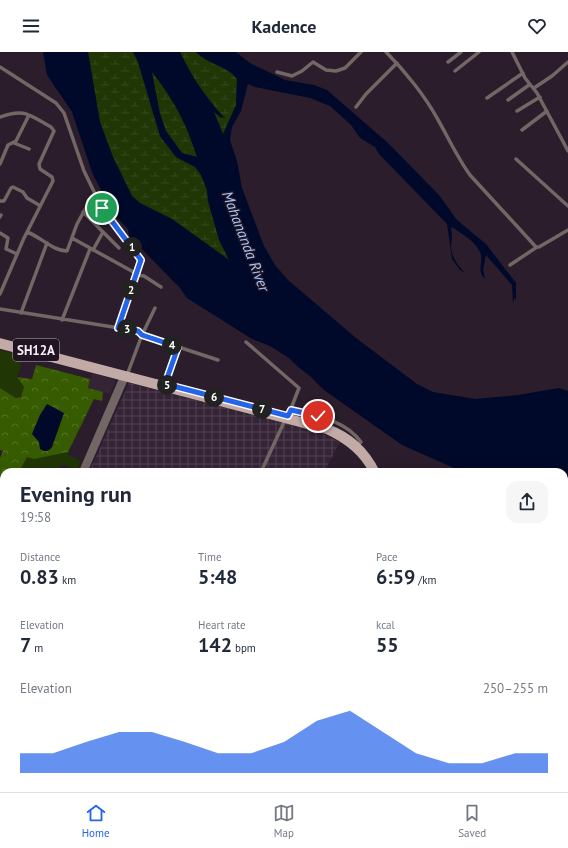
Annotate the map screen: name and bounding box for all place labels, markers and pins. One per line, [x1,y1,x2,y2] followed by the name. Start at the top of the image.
[85,191,119,225] pin
[122,237,142,257] pin: 1
[121,280,141,300] pin: 2
[117,319,137,339] pin: 3
[162,335,182,355] pin: 4
[157,375,177,395] pin: 5
[204,387,224,407] pin: 6
[252,399,272,419] pin: 7
[301,399,335,433] pin

